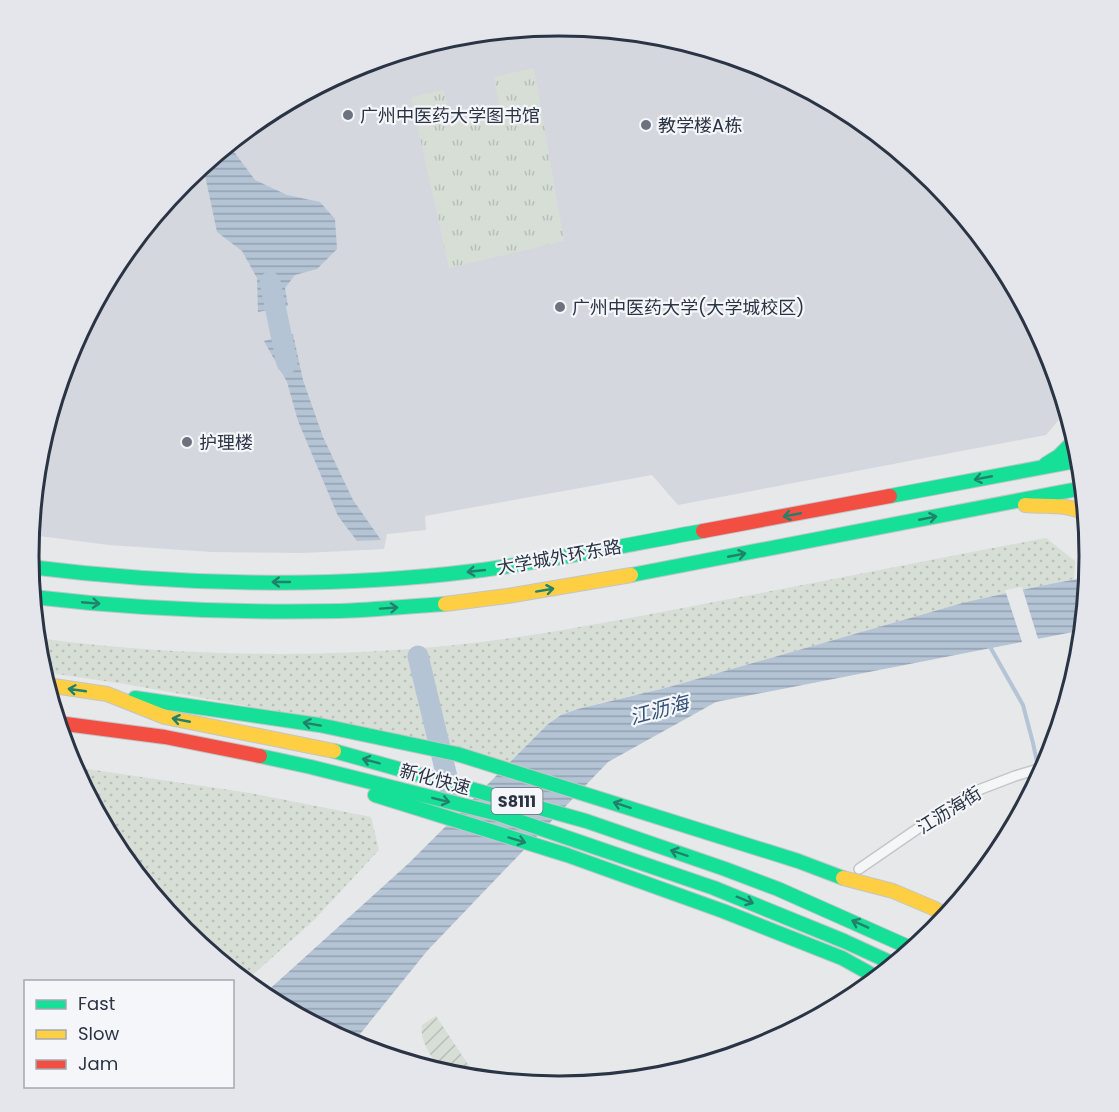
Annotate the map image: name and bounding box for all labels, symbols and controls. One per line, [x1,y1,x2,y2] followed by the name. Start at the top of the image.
[360,103,540,128] place label: 广州中医药大学图书馆
[341,108,355,122] marker: 广州中医药大学图书馆
[658,113,742,138] place label: 教学楼A栋
[639,118,653,132] marker: 教学楼A栋
[572,295,804,320] place label: 广州中医药大学(大学城校区)
[553,300,567,314] marker: 广州中医药大学(大学城校区)
[199,430,253,455] place label: 护理楼
[180,435,194,449] marker: 护理楼
[974,473,993,484] one-way arrow
[782,510,802,521] one-way arrow
[918,512,938,523] one-way arrow
[495,534,623,580] street label: 大学城外环东路
[727,549,746,560] one-way arrow
[466,565,486,576] one-way arrow
[272,576,292,588] one-way arrow
[535,584,554,595] one-way arrow
[81,598,101,609] one-way arrow
[379,603,399,614] one-way arrow
[68,684,88,695] one-way arrow
[626,688,694,731] water label: 江沥海
[171,714,191,725] one-way arrow
[303,718,323,729] one-way arrow
[362,755,381,767] one-way arrow
[397,758,473,800] street label: 新化快速
[912,780,986,840] street label: 江沥海街
[492,788,542,814] road number: S8111
[431,794,450,806] one-way arrow
[613,799,632,810] one-way arrow
[507,835,526,846] one-way arrow
[670,846,689,857] one-way arrow
[735,895,754,906] one-way arrow
[852,918,870,929] one-way arrow
[24,980,234,1088] legend
[78,991,115,1016] text: Fast
[78,1021,120,1046] text: Slow
[78,1051,118,1076] text: Jam

